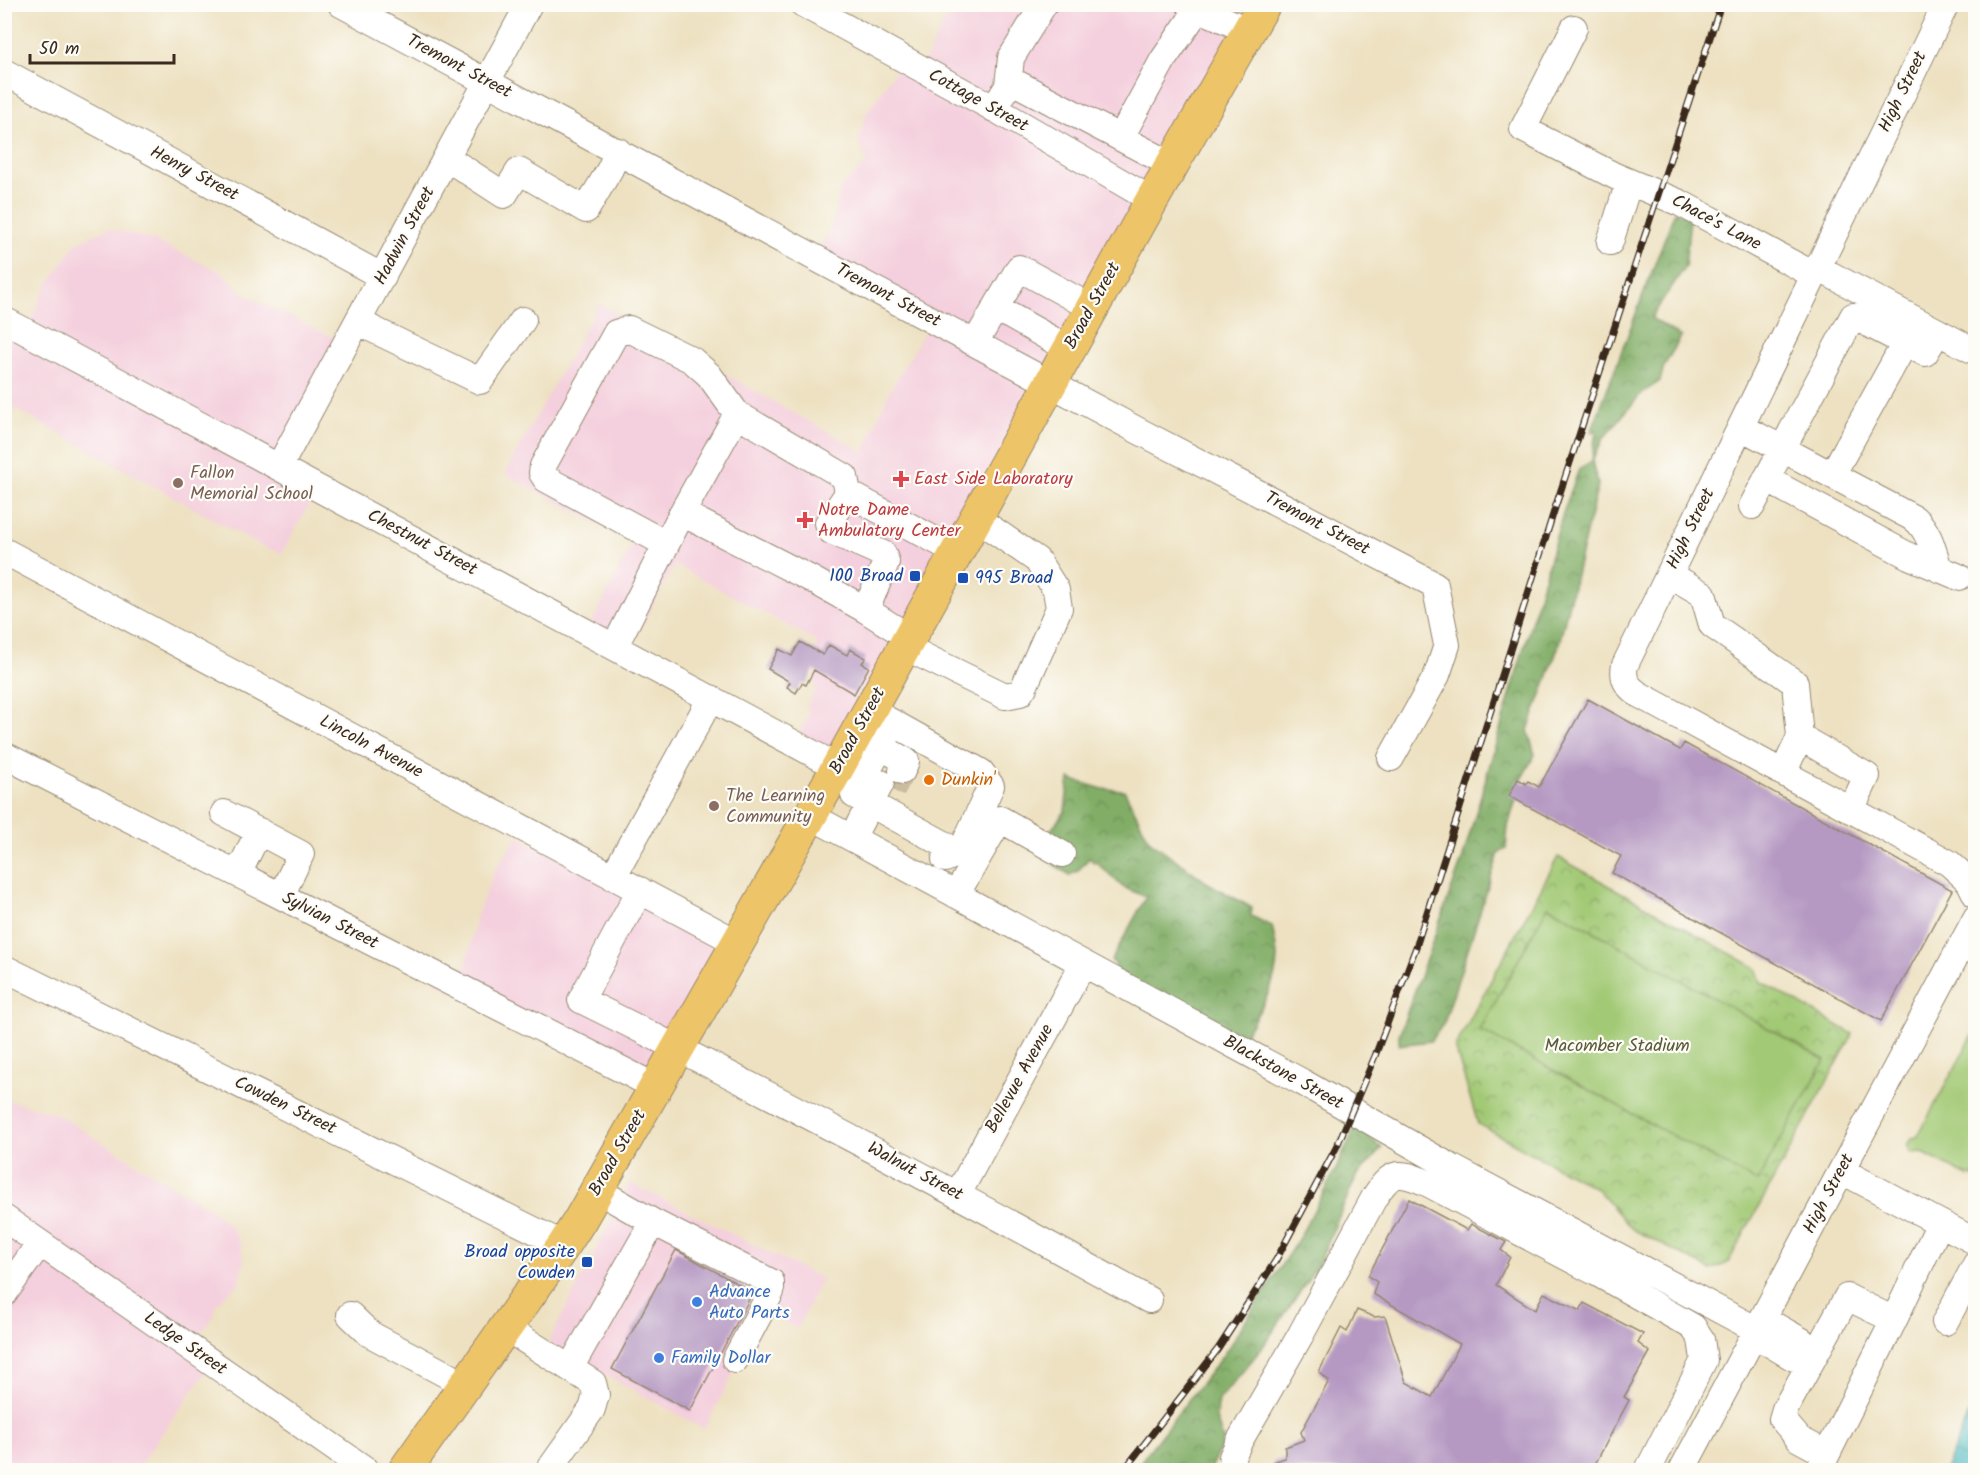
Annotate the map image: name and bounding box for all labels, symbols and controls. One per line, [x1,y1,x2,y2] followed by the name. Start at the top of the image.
[30,27,174,65] scale bar
[401,27,518,107] street label: Tremont Street
[39,35,79,64] text: 50 m
[1871,45,1936,138] street label: High Street
[923,61,1034,141] street label: Cottage Street
[144,138,245,210] street label: Henry Street
[367,180,444,291] street label: Hadwin Street
[1666,187,1766,259] street label: Chace's Lane
[830,256,947,336] street label: Tremont Street
[1057,256,1129,355] street label: Broad Street
[190,459,314,509] place label: Fallon Memorial School
[914,465,1073,494] place label: East Side Laboratory
[892,470,910,488] marker: East Side Laboratory
[171,476,185,490] marker: Fallon Memorial School
[1659,482,1724,575] street label: High Street
[1259,484,1376,564] street label: Tremont Street
[818,496,962,546] place label: Notre Dame Ambulatory Center
[362,502,483,585] street label: Chestnut Street
[796,511,814,529] marker: Notre Dame Ambulatory Center
[829,562,904,591] place label: 100 Broad
[975,564,1053,593] place label: 995 Broad
[908,569,922,583] marker: 100 Broad
[956,571,970,585] marker: 995 Broad
[822,681,894,780] street label: Broad Street
[314,707,428,787] street label: Lincoln Avenue
[941,766,996,795] place label: Dunkin'
[922,773,936,787] marker: Dunkin'
[726,782,825,832] place label: The Learning Community
[707,799,721,813] marker: The Learning Community
[277,884,384,958] street label: Sylvian Street
[978,1019,1062,1139] street label: Bellevue Avenue
[1217,1028,1350,1119] street label: Blackstone Street
[1544,1032,1690,1061] park label: Macomber Stadium
[229,1069,342,1144] street label: Cowden Street
[581,1103,655,1202] street label: Broad Street
[862,1135,969,1210] street label: Walnut Street
[1796,1148,1863,1239] street label: High Street
[464,1238,575,1288] place label: Broad opposite Cowden
[580,1255,594,1269] marker: Broad opposite Cowden
[709,1278,790,1328] place label: Advance Auto Parts
[690,1295,704,1309] marker: Advance Auto Parts
[137,1304,234,1384] street label: Ledge Street
[671,1344,772,1373] place label: Family Dollar
[652,1351,666,1365] marker: Family Dollar

